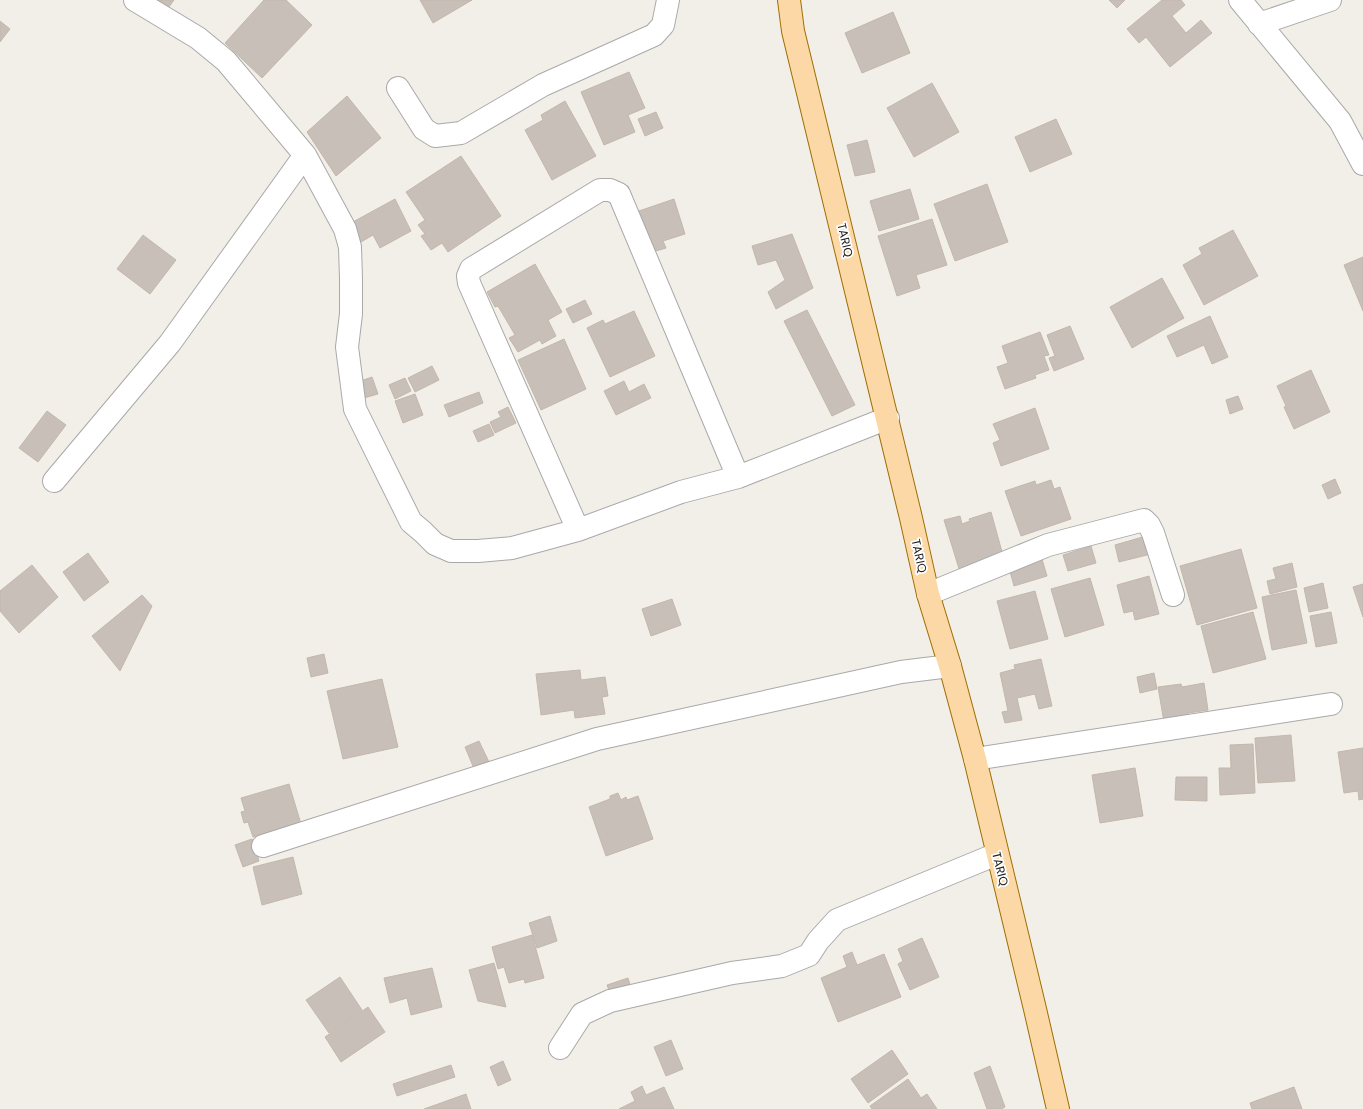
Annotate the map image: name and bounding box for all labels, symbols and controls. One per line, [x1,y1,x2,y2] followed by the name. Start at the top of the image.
[833,221,858,259] street label: TARIQ
[908,537,931,575] street label: TARIQ
[988,850,1013,888] street label: TARIQ

